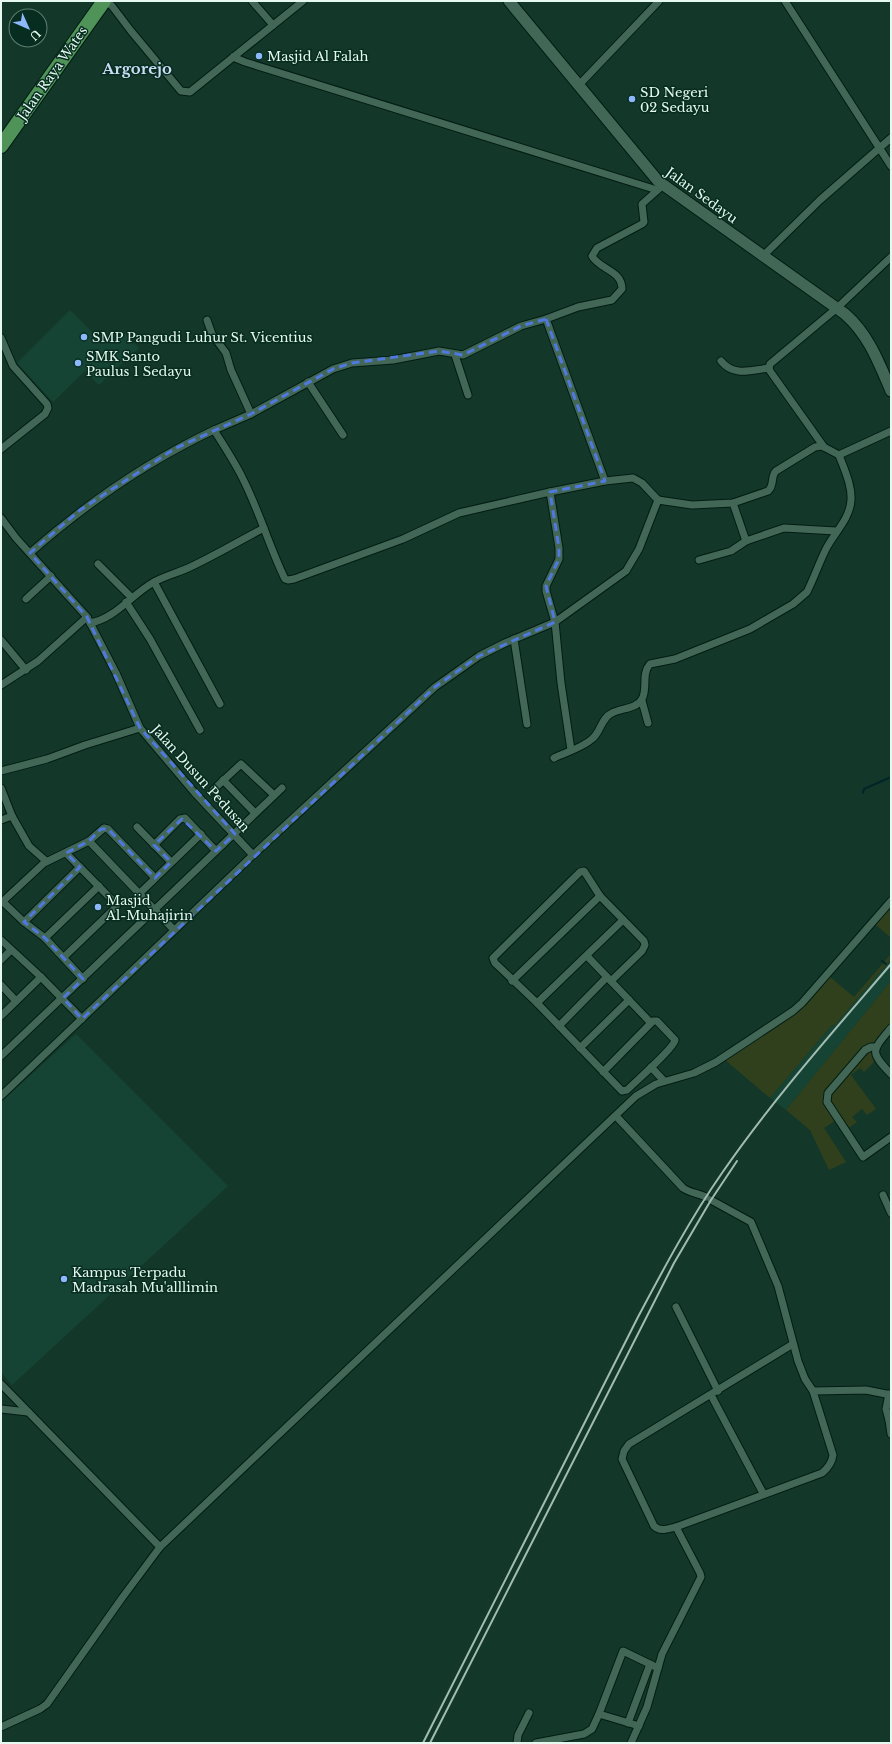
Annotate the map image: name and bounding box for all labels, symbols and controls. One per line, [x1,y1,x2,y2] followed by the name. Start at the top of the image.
[8,8,48,48] north arrow
[12,23,91,125] street label: Jalan Raya Wates
[26,27,43,44] text: U
[267,48,369,65] place label: Masjid Al Falah
[254,51,264,61] marker: Masjid Al Falah
[101,59,172,78] district label: Argorejo
[640,84,710,116] place label: SD Negeri 02 Sedayu
[627,94,637,104] marker: SD Negeri 02 Sedayu
[661,162,741,227] street label: Jalan Sedayu
[92,329,312,346] place label: SMP Pangudi Luhur St. Vicentius
[79,332,89,342] marker: SMP Pangudi Luhur St. Vicentius
[86,348,192,380] place label: SMK Santo Paulus 1 Sedayu
[73,358,83,368] marker: SMK Santo Paulus 1 Sedayu
[146,719,253,836] street label: Jalan Dusun Pedusan
[105,892,193,924] place label: Masjid Al-Muhajirin
[93,902,103,912] marker: Masjid Al-Muhajirin
[72,1264,218,1296] place label: Kampus Terpadu Madrasah Mu'alllimin
[59,1274,69,1284] marker: Kampus Terpadu Madrasah Mu'alllimin

